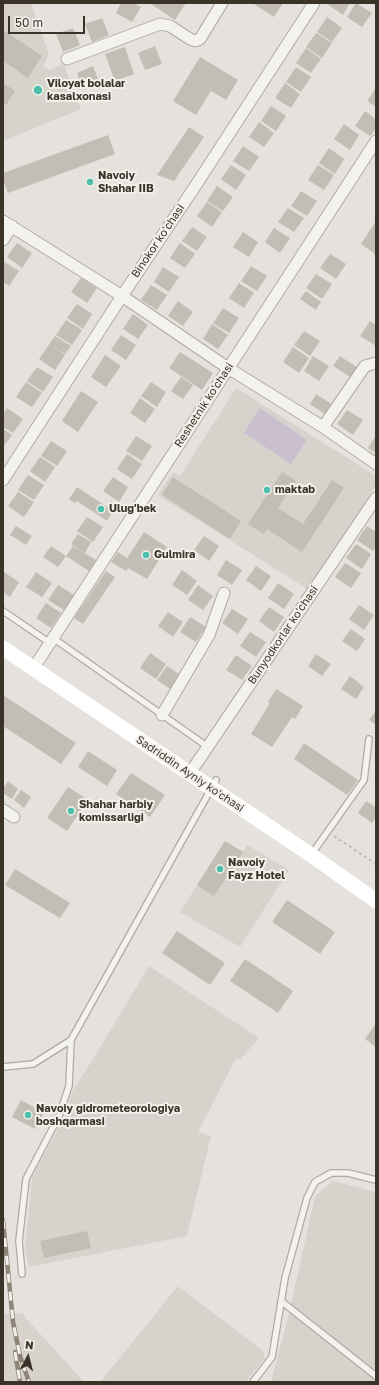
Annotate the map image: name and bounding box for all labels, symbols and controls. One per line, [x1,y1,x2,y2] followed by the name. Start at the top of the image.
[10,8,87,34] scale bar
[15,15,43,30] text: 50 m
[47,77,125,103] place label: Viloyat bolalar kasalxonasi
[32,84,44,96] marker: Viloyat bolalar kasalxonasi
[98,169,154,195] place label: Navoiy Shahar IIB
[85,177,95,187] marker: Navoiy Shahar IIB
[129,202,187,280] street label: Binokor ko'chasi
[172,360,236,450] street label: Reshetnik ko'chasi
[275,483,315,497] place label: maktab
[262,485,272,495] marker: maktab
[109,502,156,516] place label: Ulug'bek
[96,504,106,514] marker: Ulug'bek
[154,548,195,562] place label: Gulmira
[141,550,151,560] marker: Gulmira
[245,583,321,687] street label: Bunyodkorlar ko'chasi
[134,733,246,815] street label: Sadriddin Ayniy ko'chasi
[79,798,153,824] place label: Shahar harbiy komissarligi
[66,806,76,816] marker: Shahar harbiy komissarligi
[228,856,285,882] place label: Navoiy Fayz Hotel
[215,864,225,874] marker: Navoiy Fayz Hotel
[36,1102,180,1128] place label: Navoiy gidrometeorologiya boshqarmasi
[23,1110,33,1120] marker: Navoiy gidrometeorologiya boshqarmasi
[8,1337,48,1377] north arrow
[25,1338,34,1352] text: N

